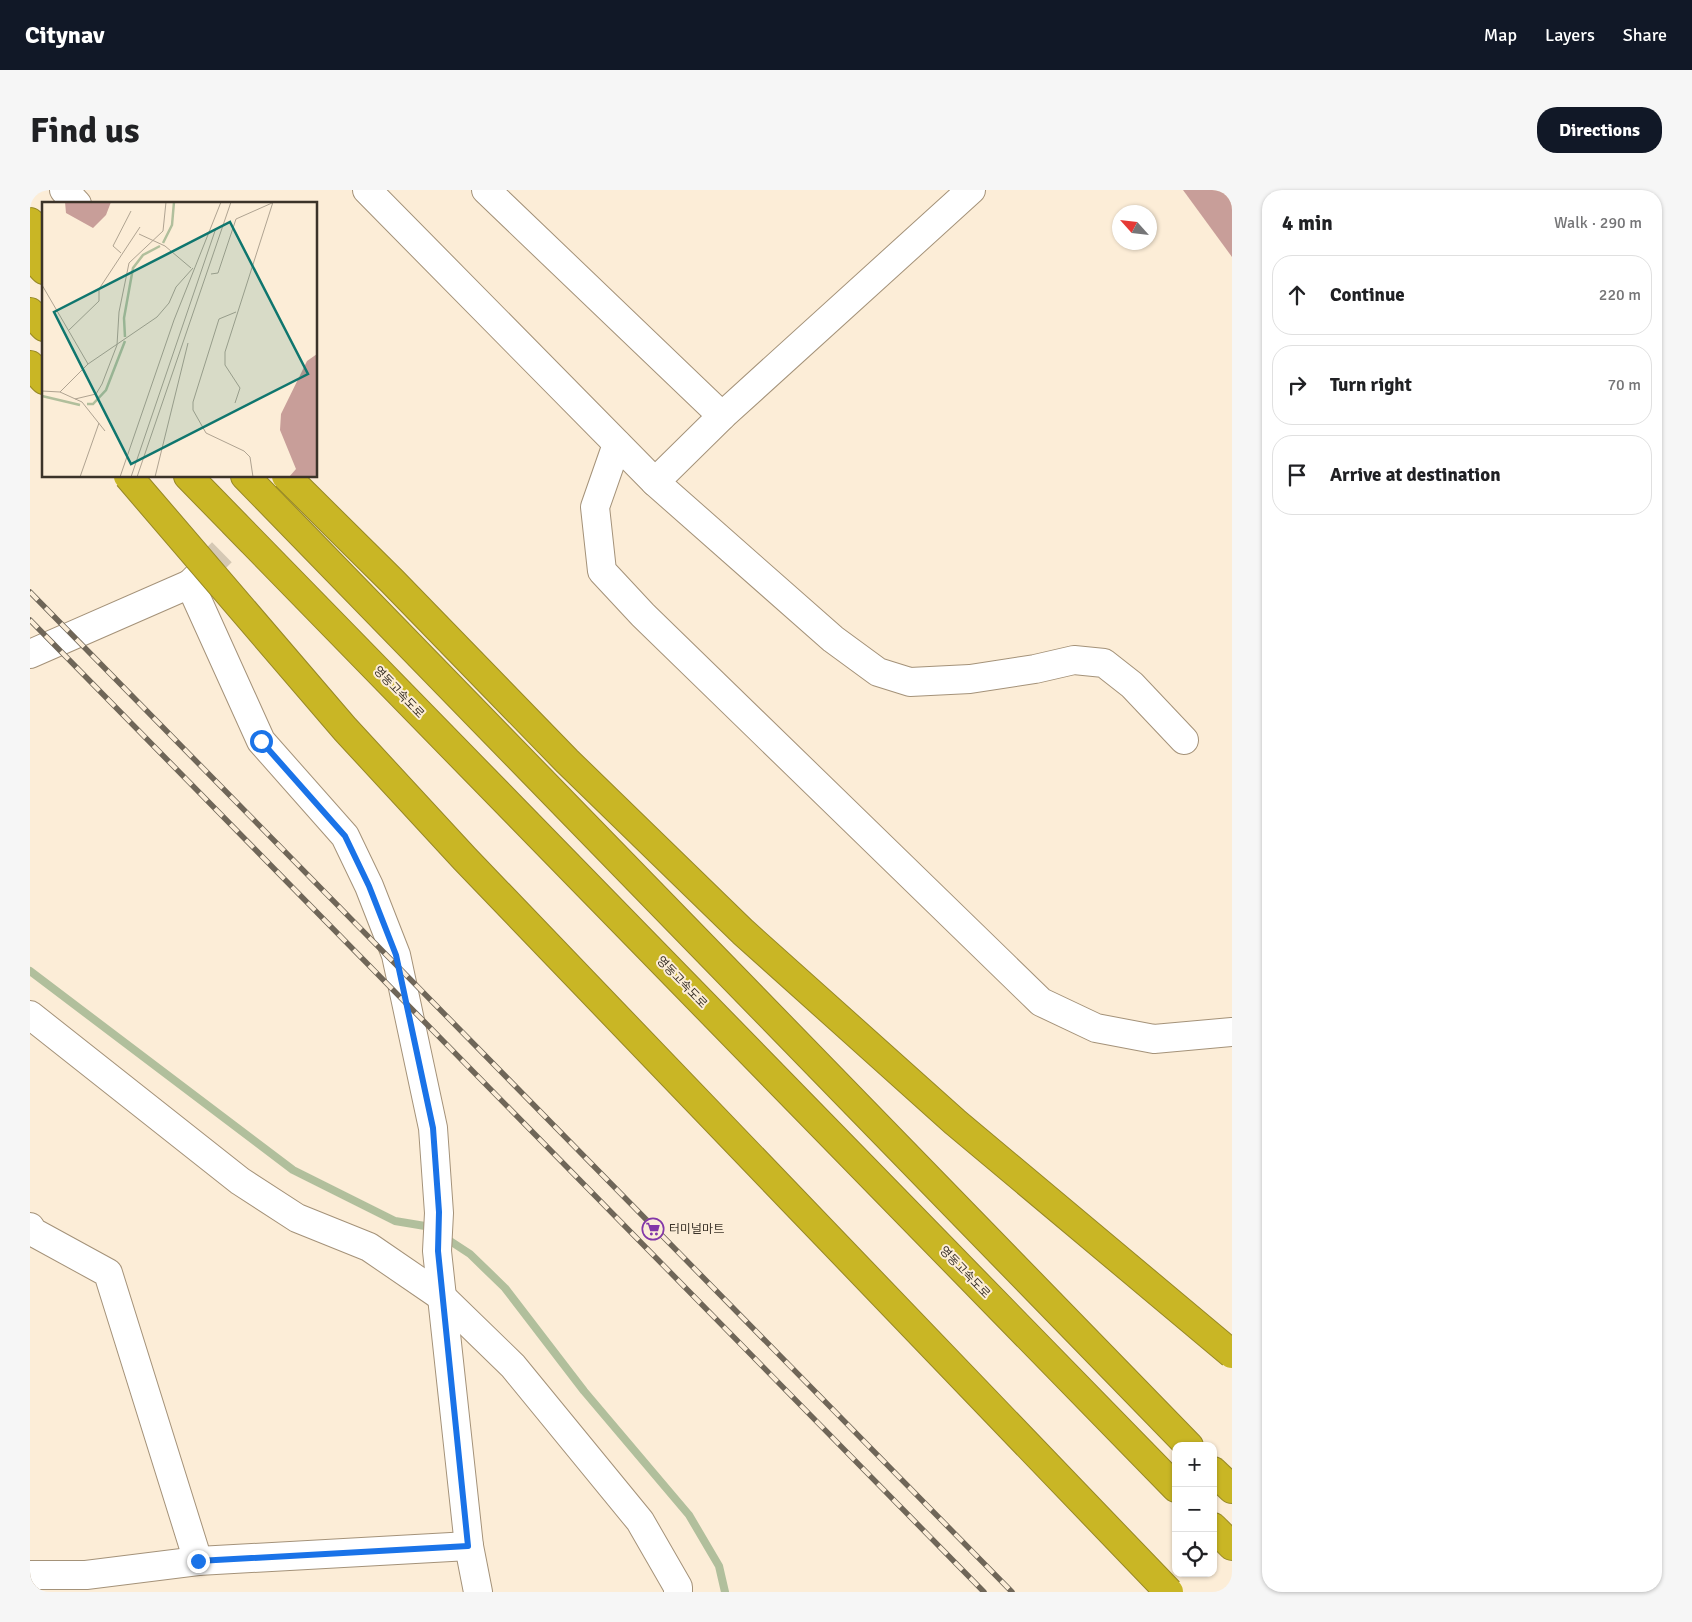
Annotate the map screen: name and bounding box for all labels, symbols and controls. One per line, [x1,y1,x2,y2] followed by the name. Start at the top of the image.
[25,20,104,50] text: Citynav
[1484,24,1517,46] text: Map
[1545,24,1595,46] text: Layers
[1623,24,1667,46] text: Share
[1537,107,1662,153] button: Directions
[30,109,140,152] text: Find us
[42,202,318,478] inset map
[1112,205,1157,250] north arrow
[1282,210,1333,236] text: 4 min
[1554,213,1642,233] text: Walk · 290 m
[1283,281,1311,309] icon: ahead
[1330,283,1405,307] text: Continue
[1599,285,1641,305] text: 220 m
[1283,371,1311,399] icon: right
[1330,373,1412,397] text: Turn right
[1607,375,1641,395] text: 70 m
[1283,461,1311,489] icon: arrive
[1330,463,1501,487] text: Arrive at destination
[370,663,427,721] street label: 영동고속도로
[250,730,273,753] route start
[653,953,710,1011] street label: 영동고속도로
[641,1217,665,1241] supermarket icon: 터미널마트
[669,1222,724,1237] place label: 터미널마트
[936,1243,993,1301] street label: 영동고속도로
[1172,1442,1217,1577] map controls
[1172,1442,1217,1487] button: +
[1172,1487,1217,1532] button: −
[1172,1532,1217,1577] button: locate
[187,1550,210,1573] route end

